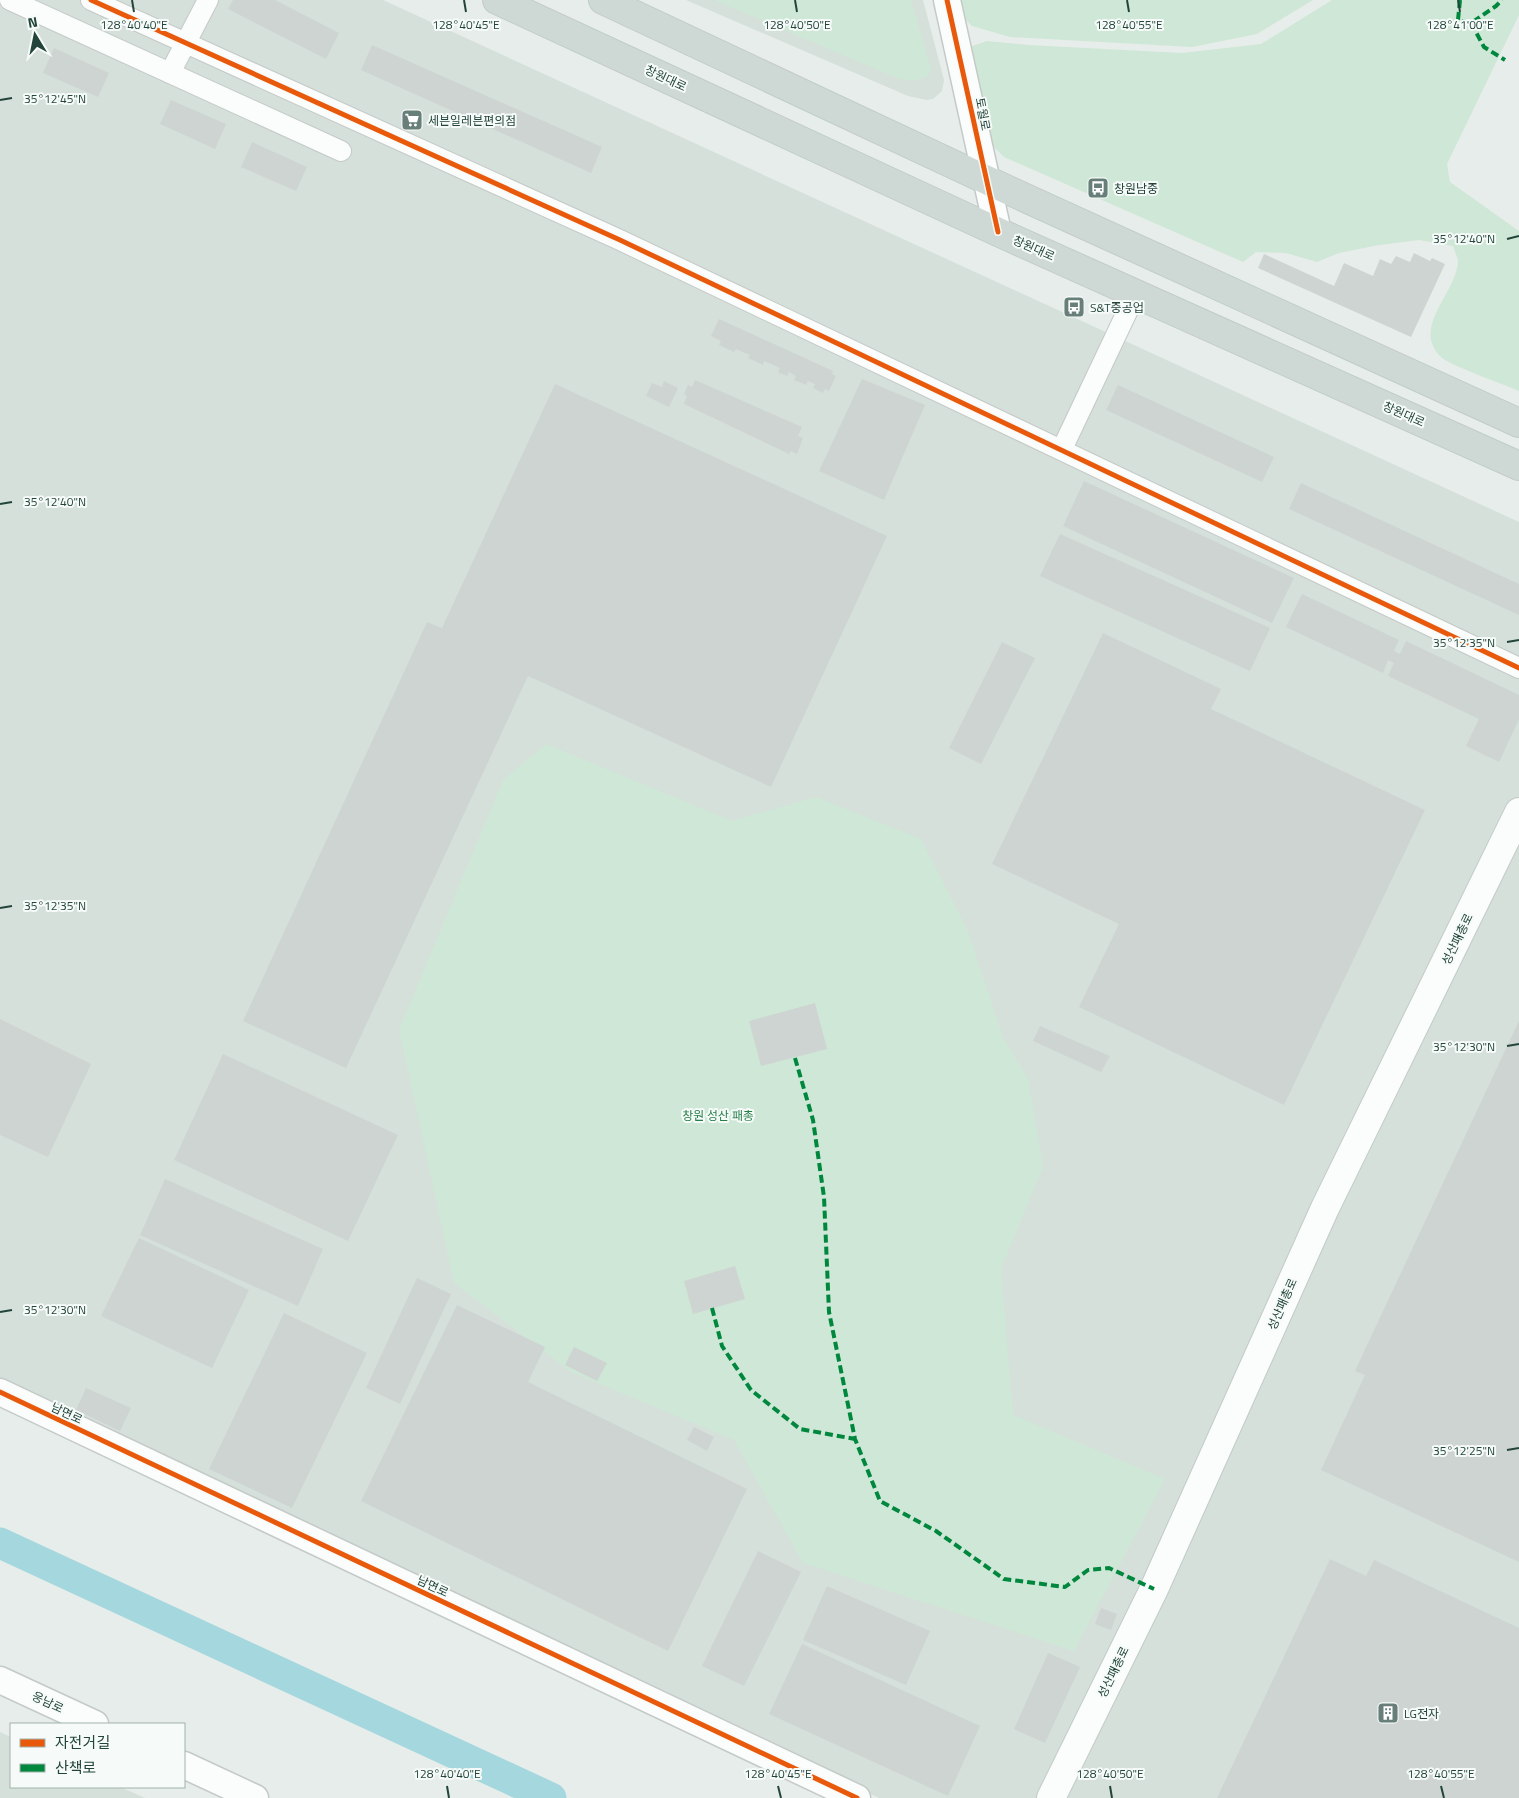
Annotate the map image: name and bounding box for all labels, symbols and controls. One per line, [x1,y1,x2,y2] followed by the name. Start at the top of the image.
[10,10,60,60] north arrow
[26,11,39,33] text: N
[100,15,168,34] text: 128°40'40"E
[432,15,500,34] text: 128°40'45"E
[763,15,831,34] text: 128°40'50"E
[1095,15,1163,34] text: 128°40'55"E
[1426,15,1494,34] text: 128°41'00"E
[642,60,690,96] street label: 창원대로
[24,89,86,108] text: 35°12'45"N
[971,96,995,132] street label: 토월로
[400,108,424,132] supermarket icon: 세븐일레븐편의점
[428,111,516,130] place label: 세븐일레븐편의점
[1086,176,1110,200] bus stop icon: 창원남중
[1114,179,1158,198] place label: 창원남중
[1433,229,1495,248] text: 35°12'40"N
[1010,230,1058,266] street label: 창원대로
[1062,295,1086,319] bus stop icon: S&T중공업
[1090,298,1144,317] place label: S&T중공업
[1380,396,1428,432] street label: 창원대로
[24,492,86,511] text: 35°12'40"N
[1433,633,1495,652] text: 35°12'35"N
[24,896,86,915] text: 35°12'35"N
[1436,910,1478,968] street label: 성산패총로
[1433,1037,1495,1056] text: 35°12'30"N
[682,1106,754,1125] park label: 창원 성산 패총
[1262,1275,1302,1333] street label: 성산패총로
[24,1300,86,1319] text: 35°12'30"N
[48,1397,86,1429] street label: 남면로
[1433,1441,1495,1460] text: 35°12'25"N
[414,1570,452,1602] street label: 남면로
[1092,1643,1134,1701] street label: 성산패총로
[29,1686,67,1718] street label: 웅남로
[1376,1701,1400,1725] building icon: LG전자
[1404,1704,1439,1723] place label: LG전자
[10,1723,185,1788] legend
[55,1731,110,1754] text: 자전거길
[55,1756,96,1779] text: 산책로
[413,1764,481,1783] text: 128°40'40"E
[744,1764,812,1783] text: 128°40'45"E
[1076,1764,1144,1783] text: 128°40'50"E
[1407,1764,1475,1783] text: 128°40'55"E

